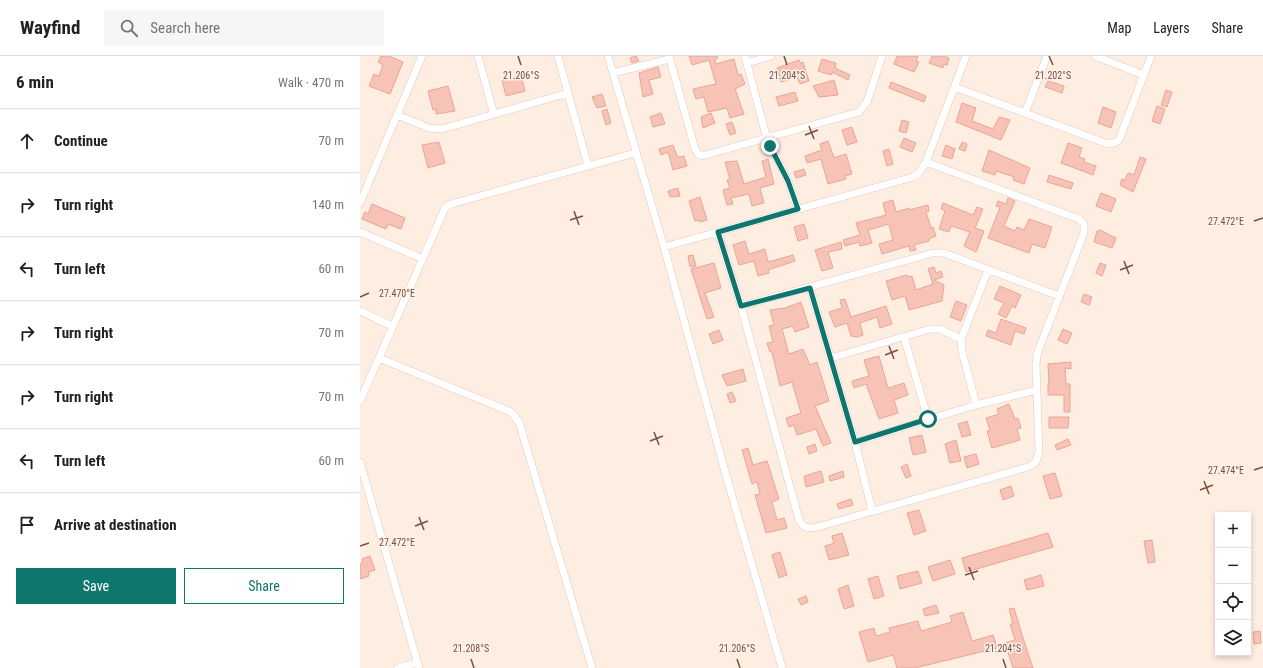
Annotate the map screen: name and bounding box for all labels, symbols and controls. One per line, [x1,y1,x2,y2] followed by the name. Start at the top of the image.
[104,10,384,46] search box
[20,16,80,39] text: Wayfind
[118,17,140,39] icon: search
[150,19,220,37] text: Search here
[1107,20,1131,36] text: Map
[1153,20,1190,36] text: Layers
[1212,20,1243,36] text: Share
[503,70,539,81] text: 21.206°S
[769,70,805,81] text: 21.204°S
[1035,70,1071,81] text: 21.202°S
[16,72,54,92] text: 6 min
[278,75,344,90] text: Walk · 470 m
[16,130,38,152] icon: ahead
[54,132,108,150] text: Continue
[318,133,344,148] text: 70 m
[761,137,779,155] route end
[16,194,38,216] icon: right
[54,196,113,214] text: Turn right
[312,197,344,212] text: 140 m
[1208,216,1244,227] text: 27.472°E
[16,258,38,280] icon: left
[54,260,105,278] text: Turn left
[318,261,344,276] text: 60 m
[379,288,415,299] text: 27.470°E
[16,322,38,344] icon: right
[54,324,113,342] text: Turn right
[318,325,344,340] text: 70 m
[16,386,38,408] icon: right
[54,388,113,406] text: Turn right
[318,389,344,404] text: 70 m
[919,410,937,428] route start
[16,450,38,472] icon: left
[54,452,105,470] text: Turn left
[318,453,344,468] text: 60 m
[1208,465,1244,476] text: 27.474°E
[1215,512,1251,656] map controls
[1215,512,1251,548] button: +
[16,514,38,536] icon: arrive
[54,516,177,534] text: Arrive at destination
[379,537,415,548] text: 27.472°E
[1215,548,1251,584] button: −
[16,568,176,604] button: Save
[184,568,344,604] button: Share
[1215,584,1251,620] button: locate
[1215,620,1251,656] button: layers
[453,643,489,654] text: 21.208°S
[719,643,755,654] text: 21.206°S
[985,643,1021,654] text: 21.204°S

